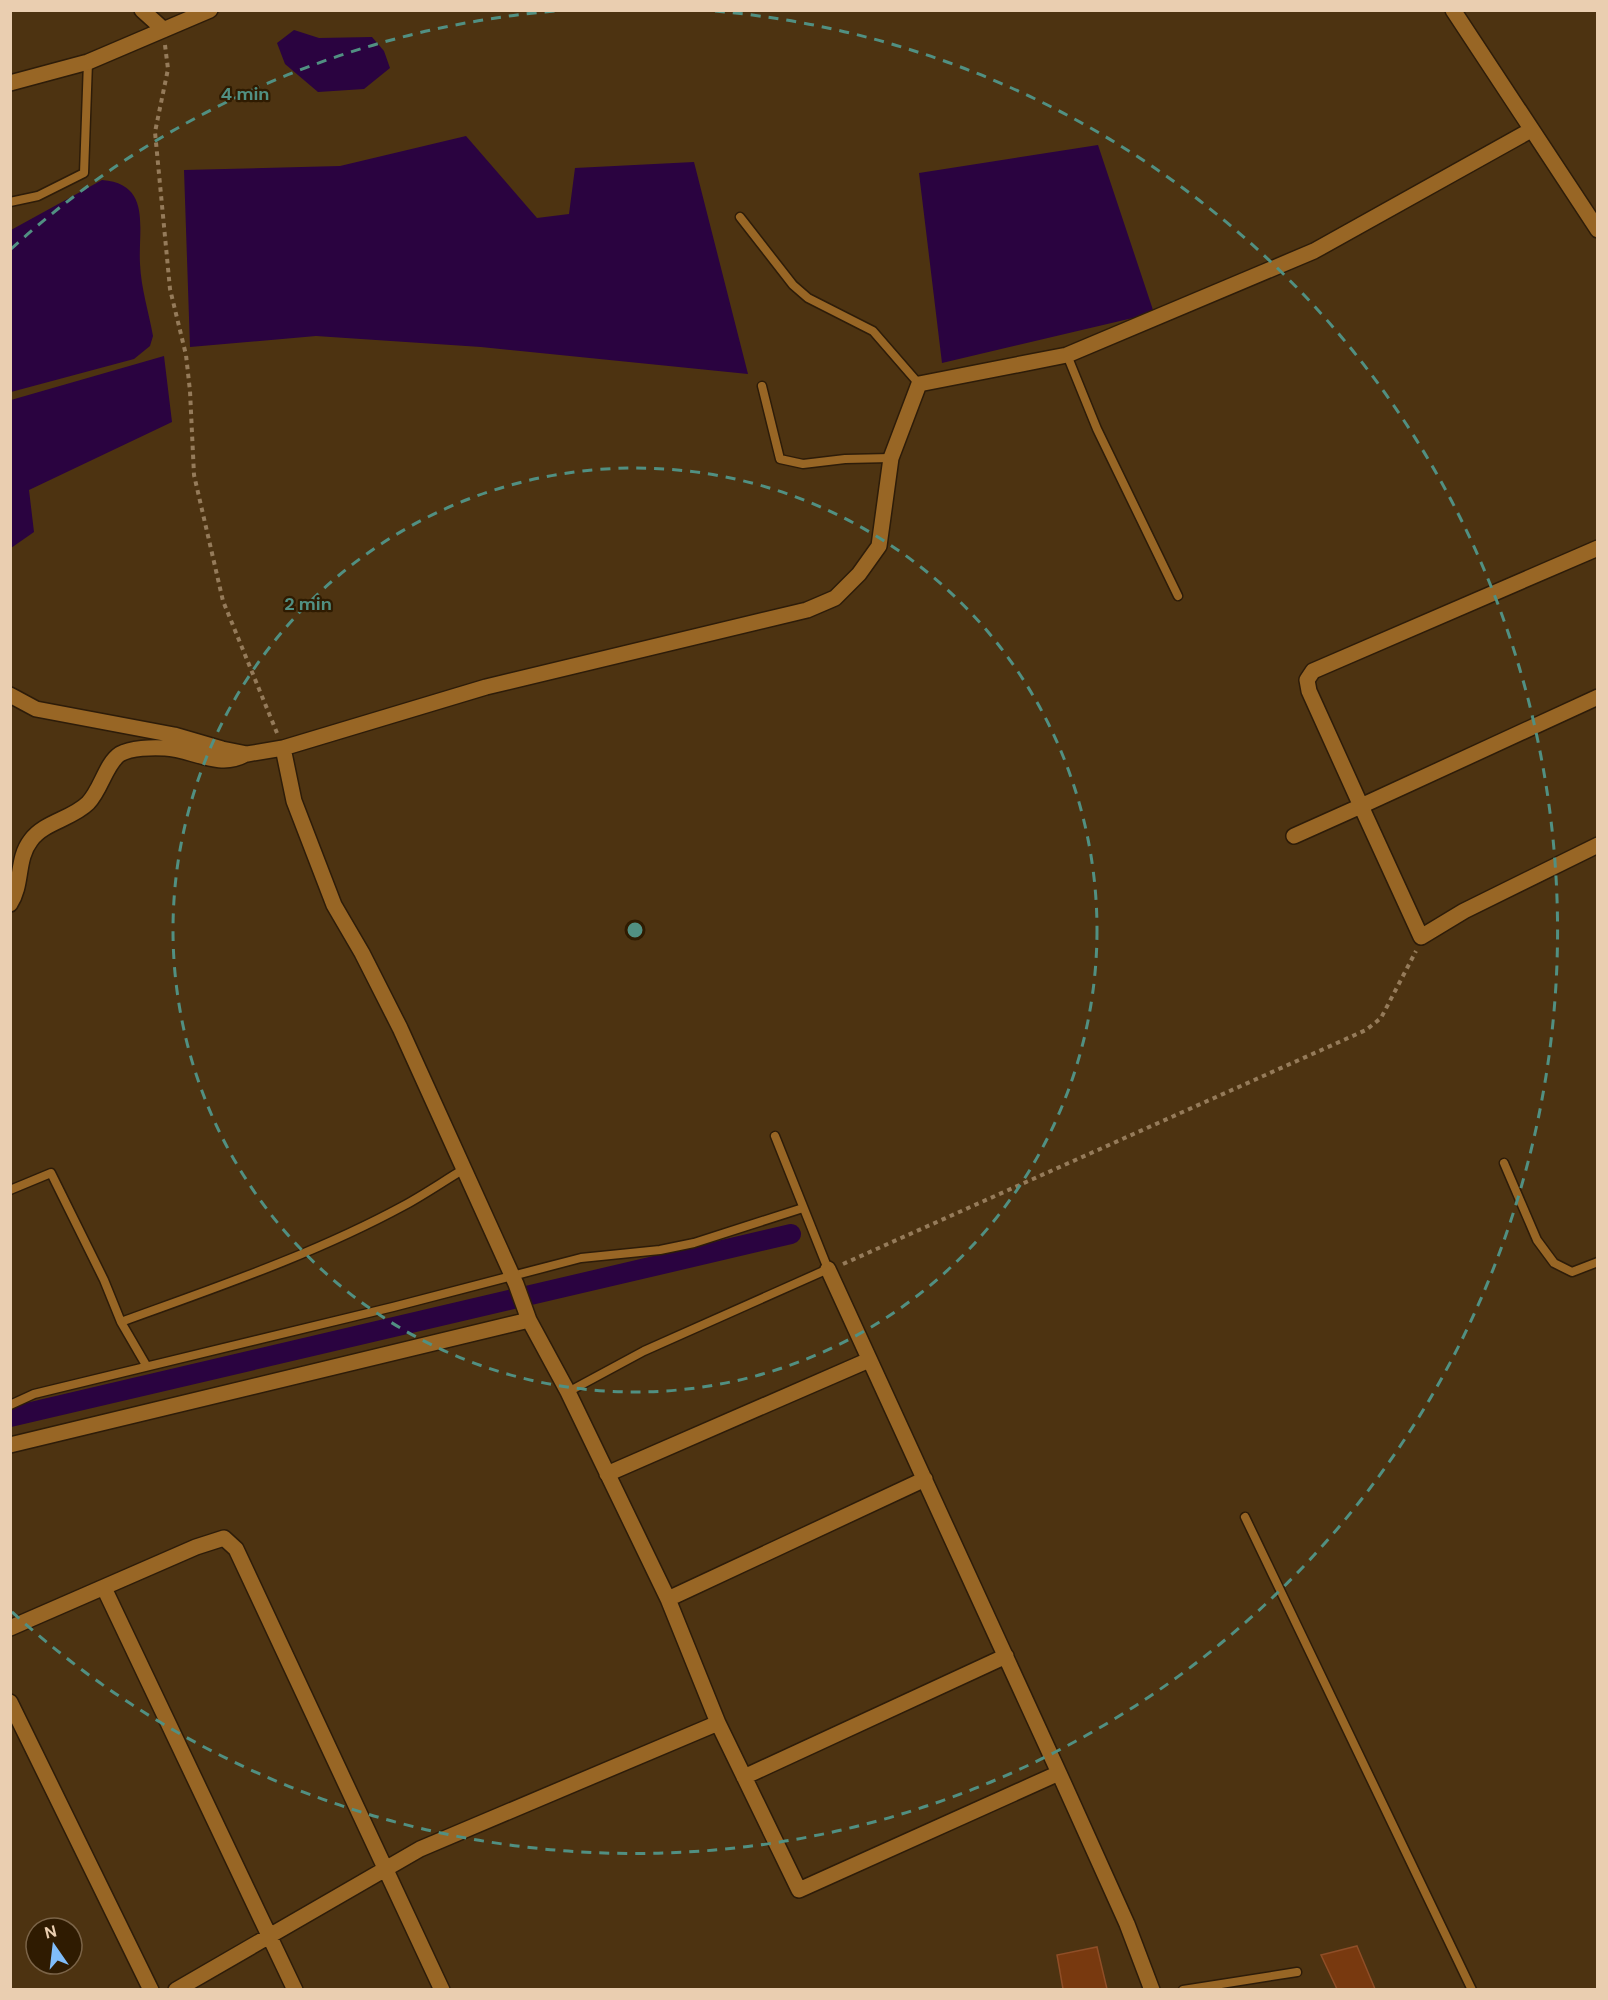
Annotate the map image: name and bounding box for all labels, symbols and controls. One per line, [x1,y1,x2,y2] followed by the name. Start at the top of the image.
[221,82,269,106] text: 4 min
[284,592,332,616] text: 2 min
[625,920,645,940] centre of rings
[24,1916,84,1976] north arrow
[42,1920,59,1944] text: N

